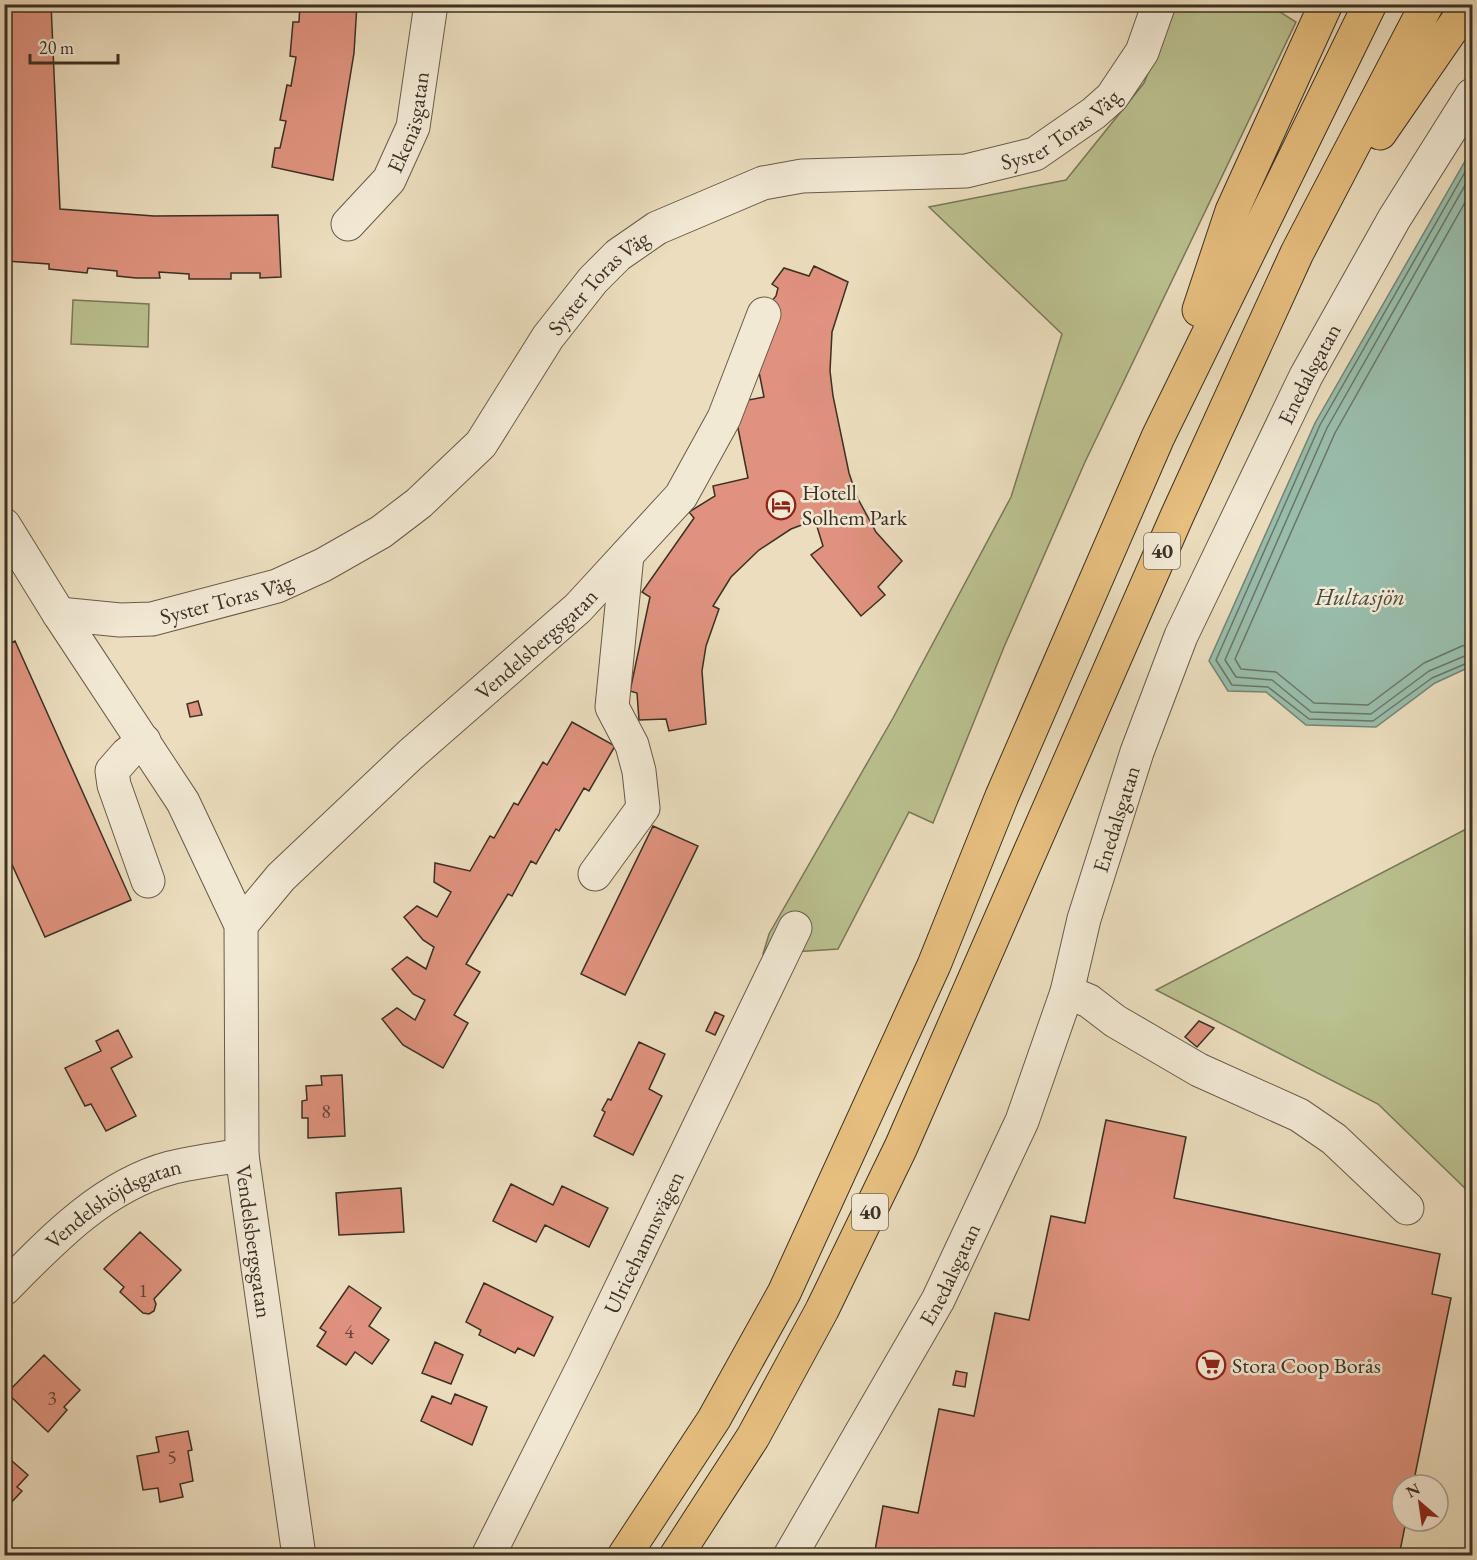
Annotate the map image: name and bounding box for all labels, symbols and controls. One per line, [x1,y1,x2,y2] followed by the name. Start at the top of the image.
[30,27,118,65] scale bar
[39,36,74,59] text: 20 m
[380,69,436,177] street label: Ekenäsgatan
[998,84,1128,177] street label: Syster Toras Väg
[541,224,655,341] street label: Syster Toras Väg
[1271,318,1348,429] street label: Enedalsgatan
[802,478,908,532] place label: Hotell Solhem Park
[765,489,797,521] hotel icon: Hotell Solhem Park
[1144,533,1180,569] road number: 40
[157,567,298,631] street label: Syster Toras Väg
[1314,581,1405,612] water label: Hultasjön
[469,582,604,707] street label: Vendelsbergsgatan
[1086,762,1147,876] street label: Enedalsgatan
[321,1098,331,1124] house number: 8
[39,1152,185,1255] street label: Vendelshöjdsgatan
[229,1163,279,1320] street label: Vendelsbergsgatan
[597,1166,691,1319] street label: Ulricehamnsvägen
[852,1194,888,1230] road number: 40
[912,1218,987,1331] street label: Enedalsgatan
[138,1277,148,1303] house number: 1
[344,1318,354,1344] house number: 4
[1195,1349,1227,1381] supermarket icon: Stora Coop Borås
[1232,1351,1381,1380] place label: Stora Coop Borås
[47,1385,57,1411] house number: 3
[167,1444,177,1470] house number: 5
[1390,1473,1450,1533] north arrow
[1402,1478,1424,1503] text: N

